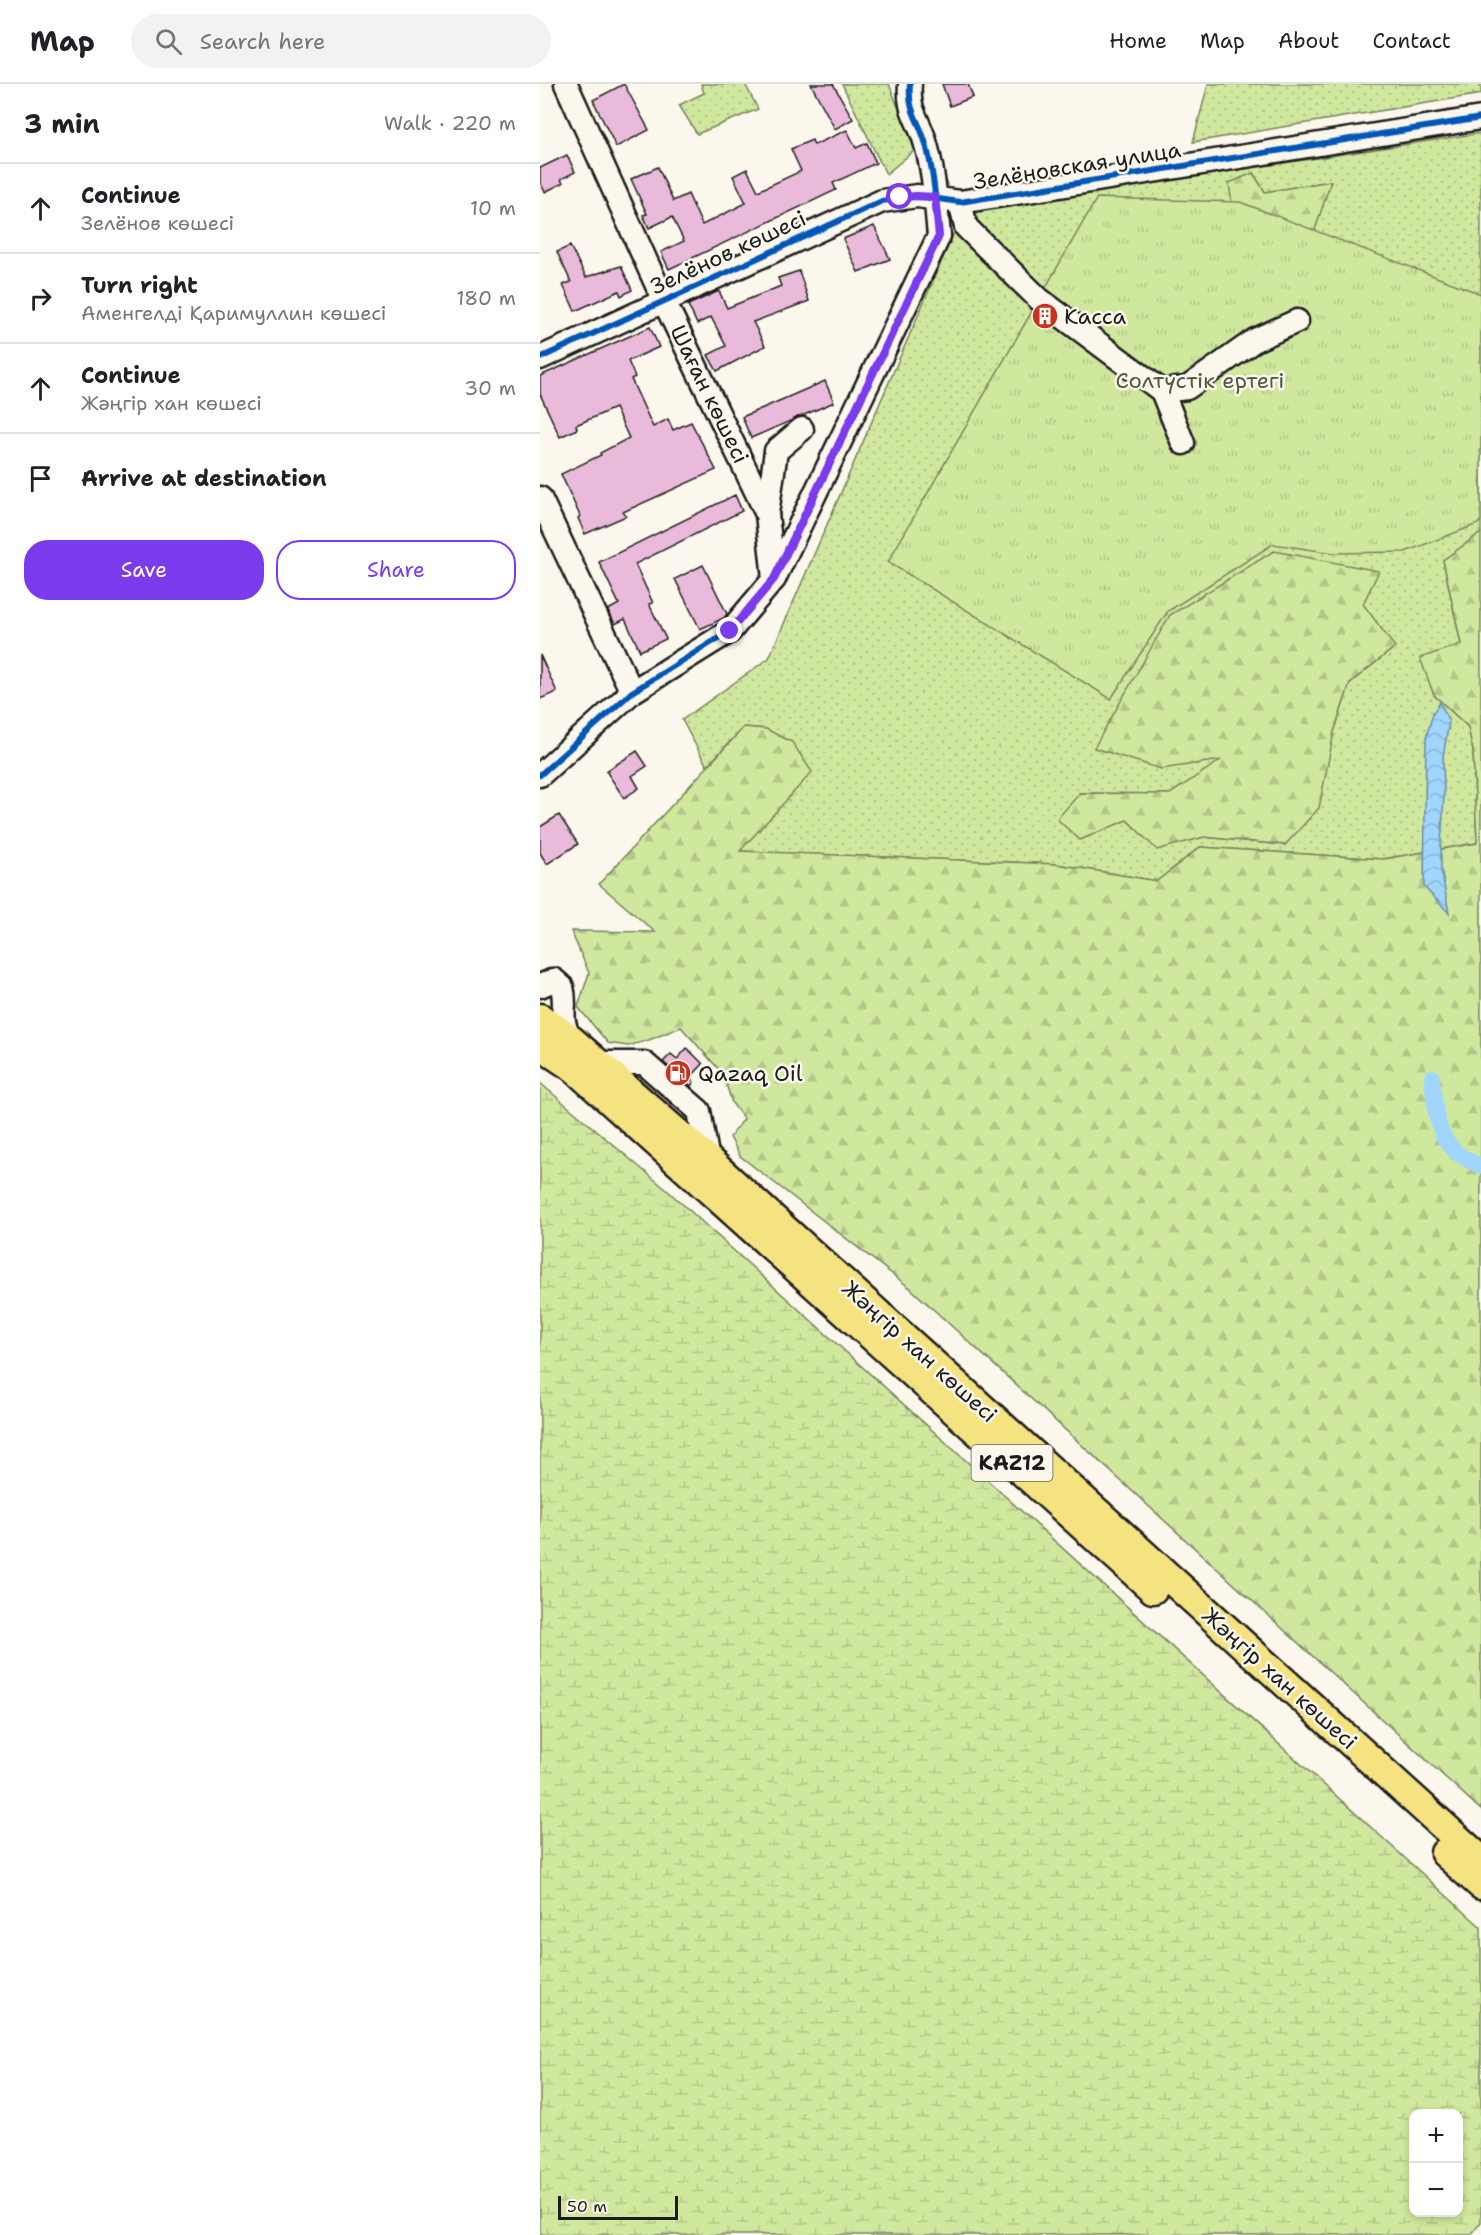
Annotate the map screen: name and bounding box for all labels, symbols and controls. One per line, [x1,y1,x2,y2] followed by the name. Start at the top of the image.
[131,14,551,68] search box
[30,22,95,60] text: Map
[152,25,185,58] icon: search
[200,27,325,56] text: Search here
[1109,27,1167,55] text: Home
[1200,27,1245,55] text: Map
[1278,27,1339,55] text: About
[1372,27,1451,55] text: Contact
[24,106,100,141] text: 3 min
[384,110,516,136] text: Walk · 220 m
[971,135,1183,196] street label: Зелёновская улица
[81,181,181,210] text: Continue
[886,183,912,209] route start
[24,192,57,225] icon: ahead
[470,195,516,221] text: 10 m
[646,204,811,301] street label: Зелёнов көшесі
[81,210,234,236] text: Зелёнов көшесі
[81,271,198,300] text: Turn right
[24,282,57,315] icon: right
[456,285,516,311] text: 180 m
[81,300,387,326] text: Аменгелді Қаримуллин көшесі
[1030,301,1060,331] building icon: Касса
[1064,302,1127,331] place label: Касса
[663,320,756,468] street label: Шаған көшесі
[81,361,181,390] text: Continue
[1116,366,1284,395] park label: Солтүстік ертегі
[24,372,57,405] icon: ahead
[464,375,516,401] text: 30 m
[81,390,262,416] text: Жәңгір хан көшесі
[24,462,57,495] icon: arrive
[81,464,327,493] text: Arrive at destination
[24,540,264,600] button: Save
[276,540,516,600] button: Share
[716,617,742,643] route end
[663,1058,693,1088] fuel station icon: Qazaq Oil
[698,1059,803,1088] place label: Qazaq Oil
[836,1274,1003,1429] street label: Жәңгір хан көшесі
[972,1445,1052,1481] road number: KAZ12
[1196,1601,1363,1756] street label: Жәңгір хан көшесі
[1409,2109,1463,2217] map controls
[1409,2109,1463,2163] button: +
[1409,2163,1463,2217] button: −
[558,2193,678,2220] scale bar
[567,2196,607,2217] text: 50 m

